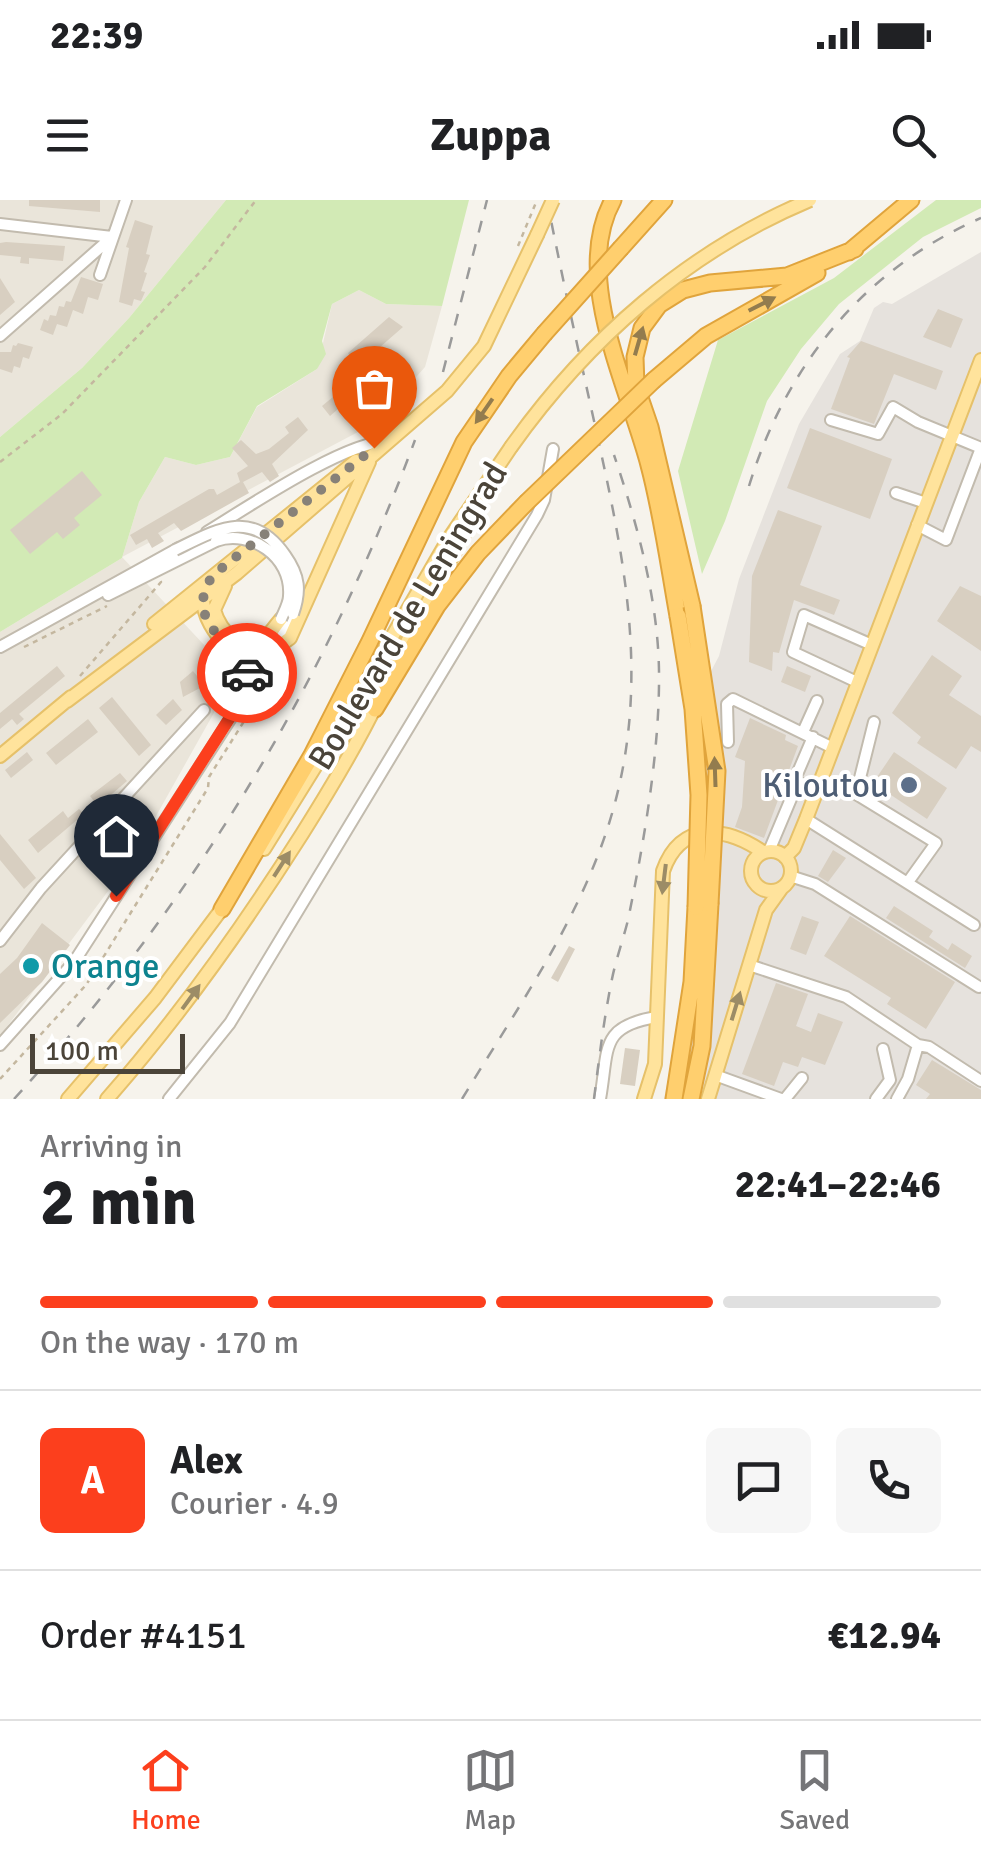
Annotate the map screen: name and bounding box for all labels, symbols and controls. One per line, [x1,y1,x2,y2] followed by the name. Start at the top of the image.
[50,12,143,59] text: 22:39
[40,108,95,163] icon: menu
[430,108,551,163] text: Zuppa
[886,108,941,163] icon: search
[748,296,777,313] one-way arrow
[632,326,647,356] one-way arrow
[332,346,417,449] pin
[347,361,402,416] icon: bag
[475,398,494,425] one-way arrow
[299,454,517,778] street label: Boulevard de Leningrad
[197,623,297,723] courier
[220,646,275,701] icon: car
[707,756,723,787] one-way arrow
[762,764,889,807] place label: Kiloutou
[898,774,920,796] marker: Kiloutou
[74,794,159,897] pin
[89,809,144,864] icon: home
[273,850,291,878] one-way arrow
[656,864,672,895] one-way arrow
[51,945,160,988] place label: Orange
[20,955,42,977] marker: Orange
[180,983,200,1010] one-way arrow
[730,990,745,1020] one-way arrow
[30,1029,185,1074] scale bar
[45,1034,119,1068] text: 100 m
[40,1127,182,1166] text: Arriving in
[735,1161,941,1208] text: 22:41–22:46
[40,1163,197,1243] text: 2 min
[40,1323,299,1362] text: On the way · 170 m
[706,1428,811,1533] button: chat
[836,1428,941,1533] button: phone
[170,1437,243,1484] text: Alex
[80,1457,105,1504] text: A
[170,1484,339,1523] text: Courier · 4.9
[40,1612,247,1659] text: Order #4151
[828,1612,941,1659] text: €12.94
[131,1743,201,1837] tab: Home
[463,1743,518,1837] tab: Map
[780,1743,850,1837] tab: Saved

